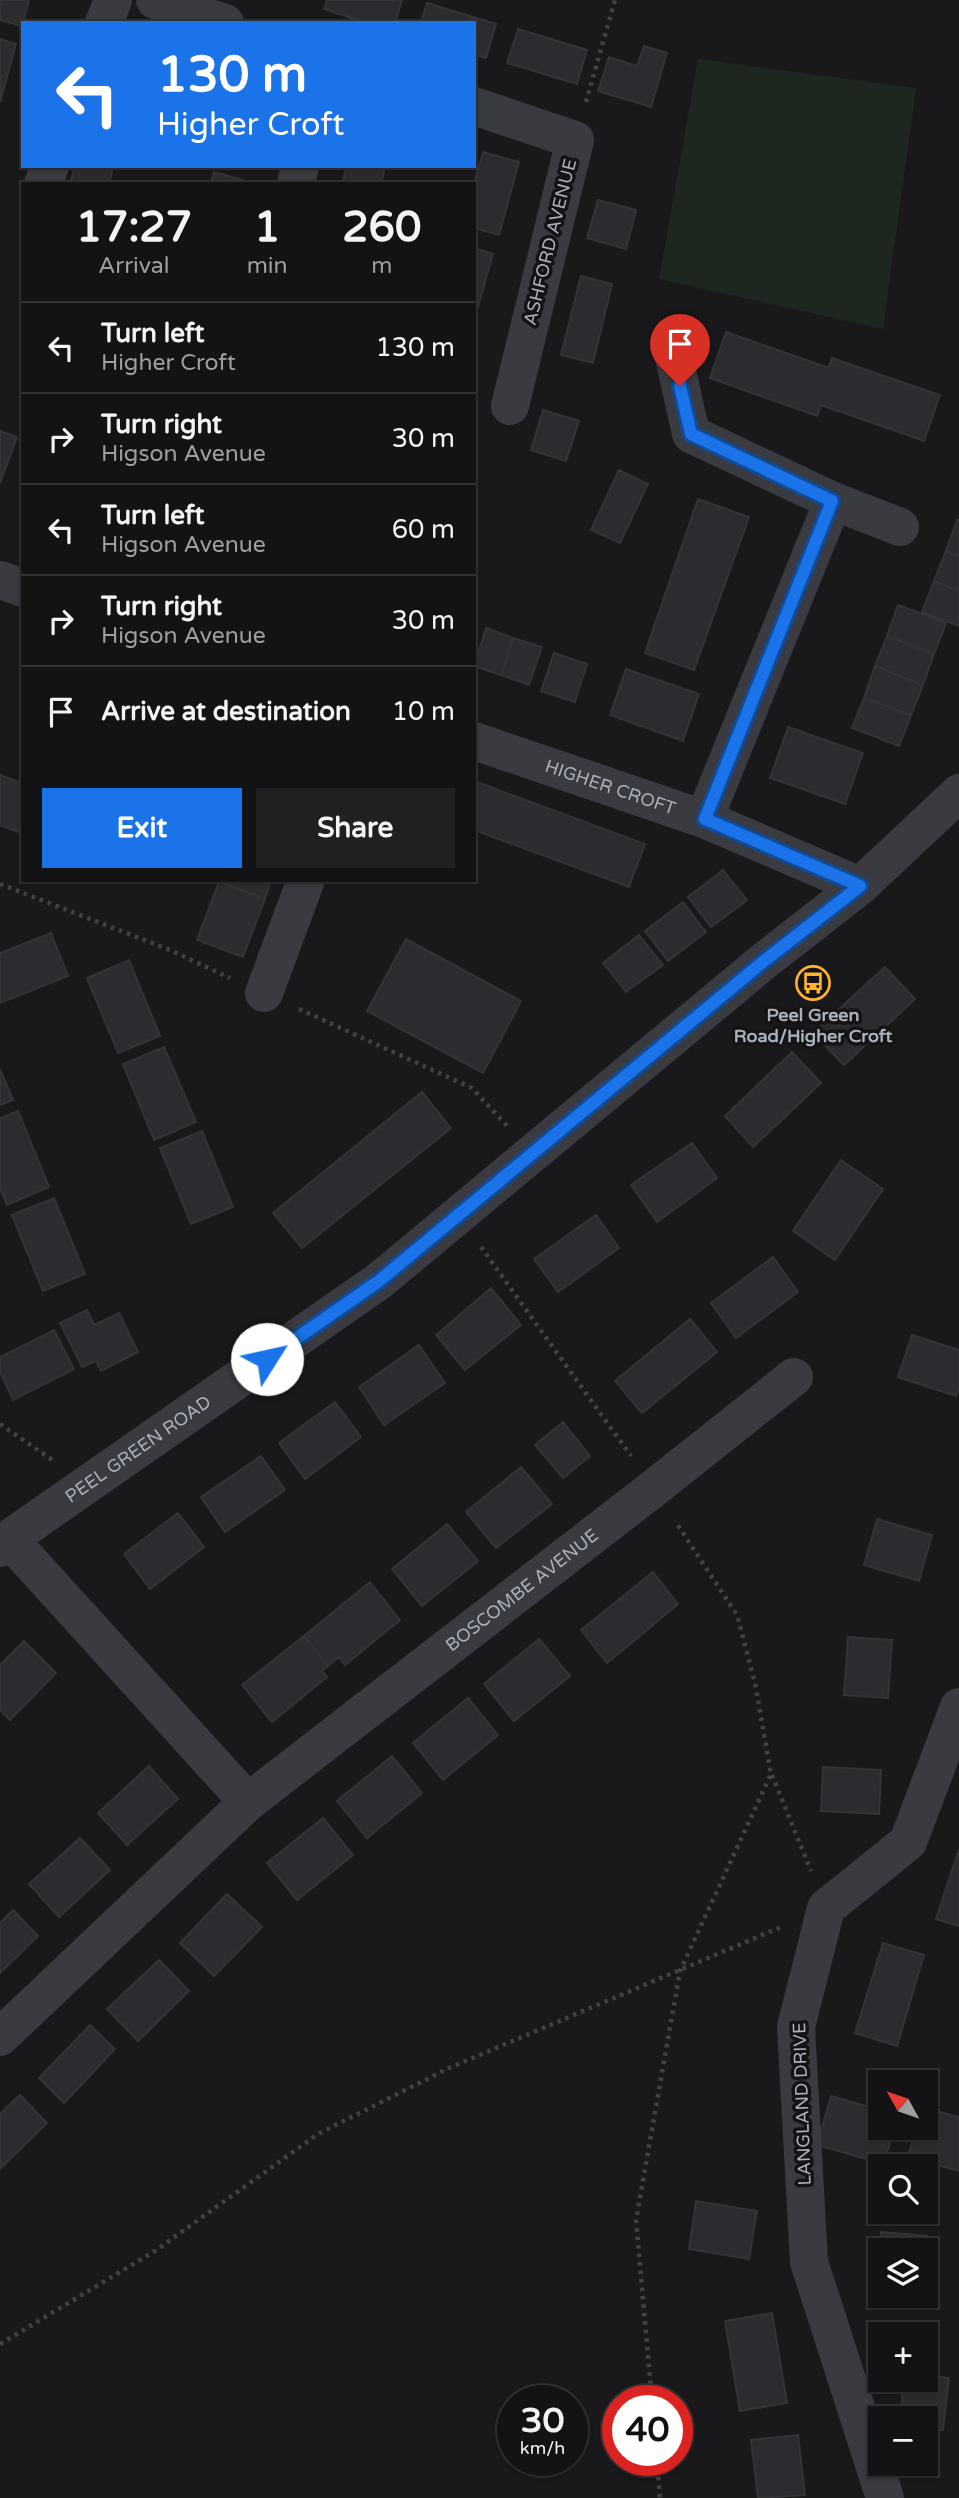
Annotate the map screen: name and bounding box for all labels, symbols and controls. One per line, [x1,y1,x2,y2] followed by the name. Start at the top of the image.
[157,46,307,105] text: 130 m
[42,49,133,140] icon: left
[157,106,344,144] text: Higher Croft
[519,157,581,327] street label: ASHFORD AVENUE
[76,202,192,253] text: 17:27
[254,202,280,253] text: 1
[342,202,421,253] text: 260
[98,252,169,280] text: Arrival
[247,252,288,280] text: min
[371,252,392,280] text: m
[650,314,710,386] pin
[101,318,204,349] text: Turn left
[661,325,699,363] icon: arrive
[42,329,80,367] icon: left
[375,332,455,363] text: 130 m
[101,349,236,377] text: Higher Croft
[101,409,222,440] text: Turn right
[42,420,80,458] icon: right
[392,423,455,454] text: 30 m
[101,440,266,468] text: Higson Avenue
[101,500,204,531] text: Turn left
[42,511,80,549] icon: left
[392,514,455,545] text: 60 m
[101,531,266,559] text: Higson Avenue
[101,591,222,622] text: Turn right
[42,602,80,640] icon: right
[392,605,455,636] text: 30 m
[101,622,266,650] text: Higson Avenue
[42,693,80,731] icon: arrive
[101,696,351,727] text: Arrive at destination
[392,696,455,727] text: 10 m
[542,755,679,820] street label: HIGHER CROFT
[42,788,242,868] button: Exit
[256,788,455,868] button: Share
[794,964,832,1002] bus stop icon: Peel Green Road/Higher Croft
[734,1004,892,1047] place label: Peel Green Road/Higher Croft
[230,1322,304,1396] position arrow
[61,1391,215,1508] street label: PEEL GREEN ROAD
[441,1524,603,1656] street label: BOSCOMBE AVENUE
[788,2022,816,2186] street label: LANGLAND DRIVE
[868,2070,938,2140] north arrow
[868,2070,938,2476] map controls
[868,2154,938,2224] button: search
[868,2238,938,2308] button: layers
[868,2322,938,2392] button: +
[602,2385,693,2476] speed limit sign: 40
[521,2400,564,2442] text: 30
[868,2406,938,2476] button: −
[520,2437,565,2459] text: km/h

